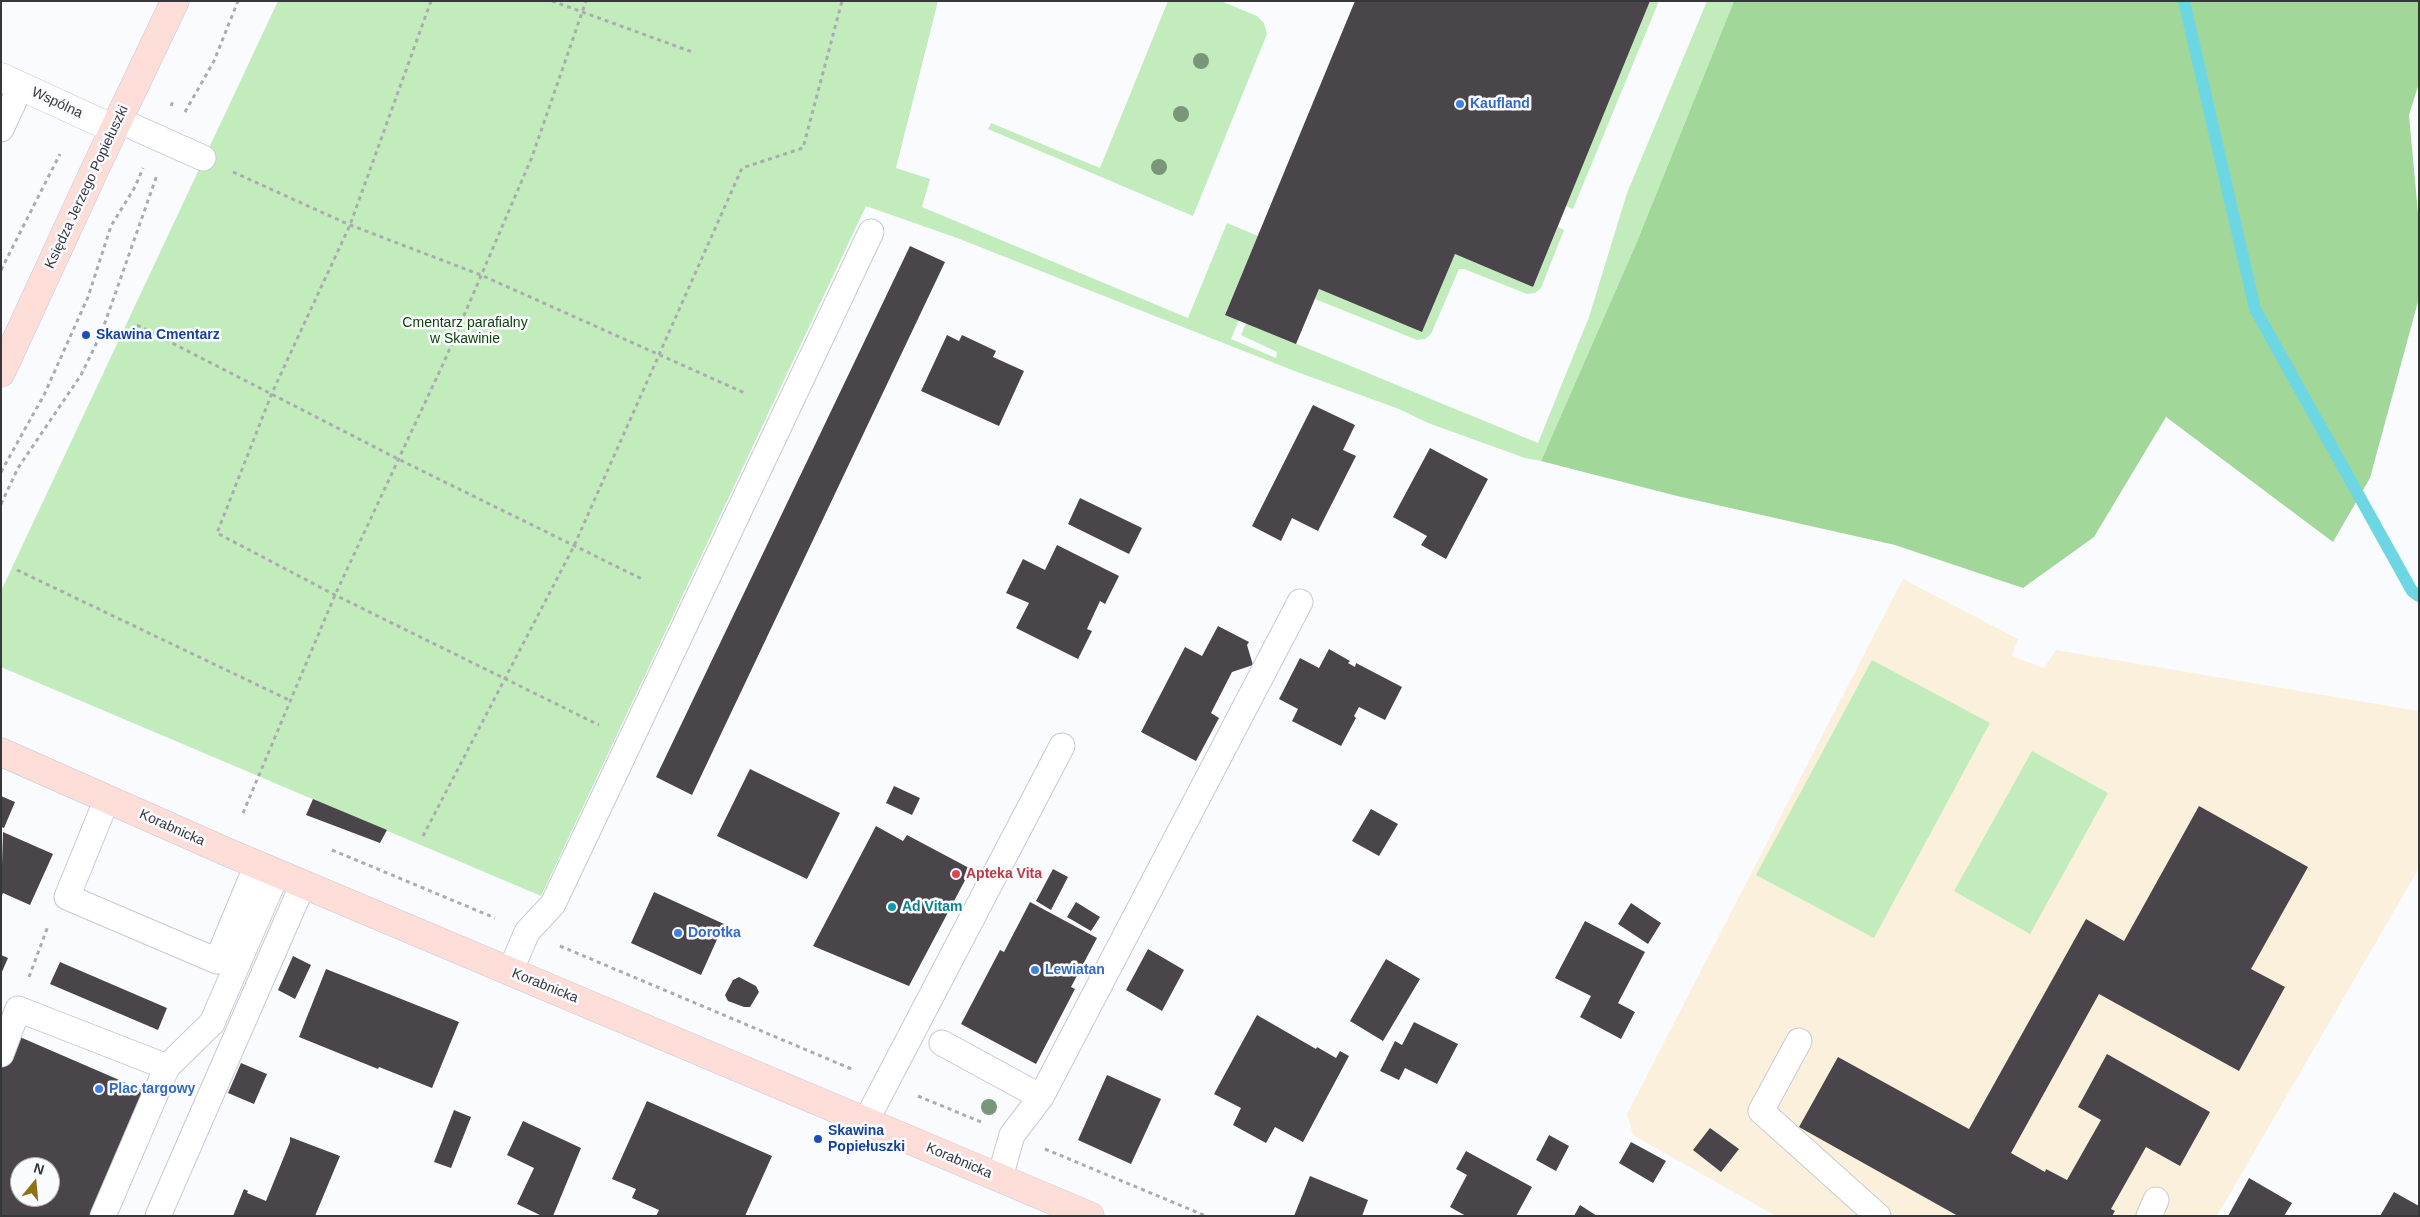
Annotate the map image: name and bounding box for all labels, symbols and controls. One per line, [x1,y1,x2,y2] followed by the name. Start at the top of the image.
[29,84,85,122] street label: Wspólna
[1470,96,1530,112] place label: Kaufland
[1454,98,1466,110] marker: Kaufland
[42,103,132,271] street label: Księdza Jerzego Popiełuszki
[402,315,528,348] park label: Cmentarz parafialny w Skawinie
[96,327,220,343] place label: Skawina Cmentarz
[80,329,92,341] marker: Skawina Cmentarz
[137,806,207,850] street label: Korabnicka
[966,866,1042,882] place label: Apteka Vita
[950,868,962,880] marker: Apteka Vita
[902,899,962,915] place label: Ad Vitam
[886,901,898,913] marker: Ad Vitam
[688,925,741,941] place label: Dorotka
[672,927,684,939] marker: Dorotka
[1045,962,1105,978] place label: Lewiatan
[1029,964,1041,976] marker: Lewiatan
[509,965,581,1007] street label: Korabnicka
[109,1081,195,1097] place label: Plac targowy
[93,1083,105,1095] marker: Plac targowy
[828,1123,905,1156] place label: Skawina Popiełuszki
[812,1133,824,1145] marker: Skawina Popiełuszki
[923,1140,995,1182] street label: Korabnicka
[10,1157,60,1207] north arrow
[32,1159,46,1178] text: N

